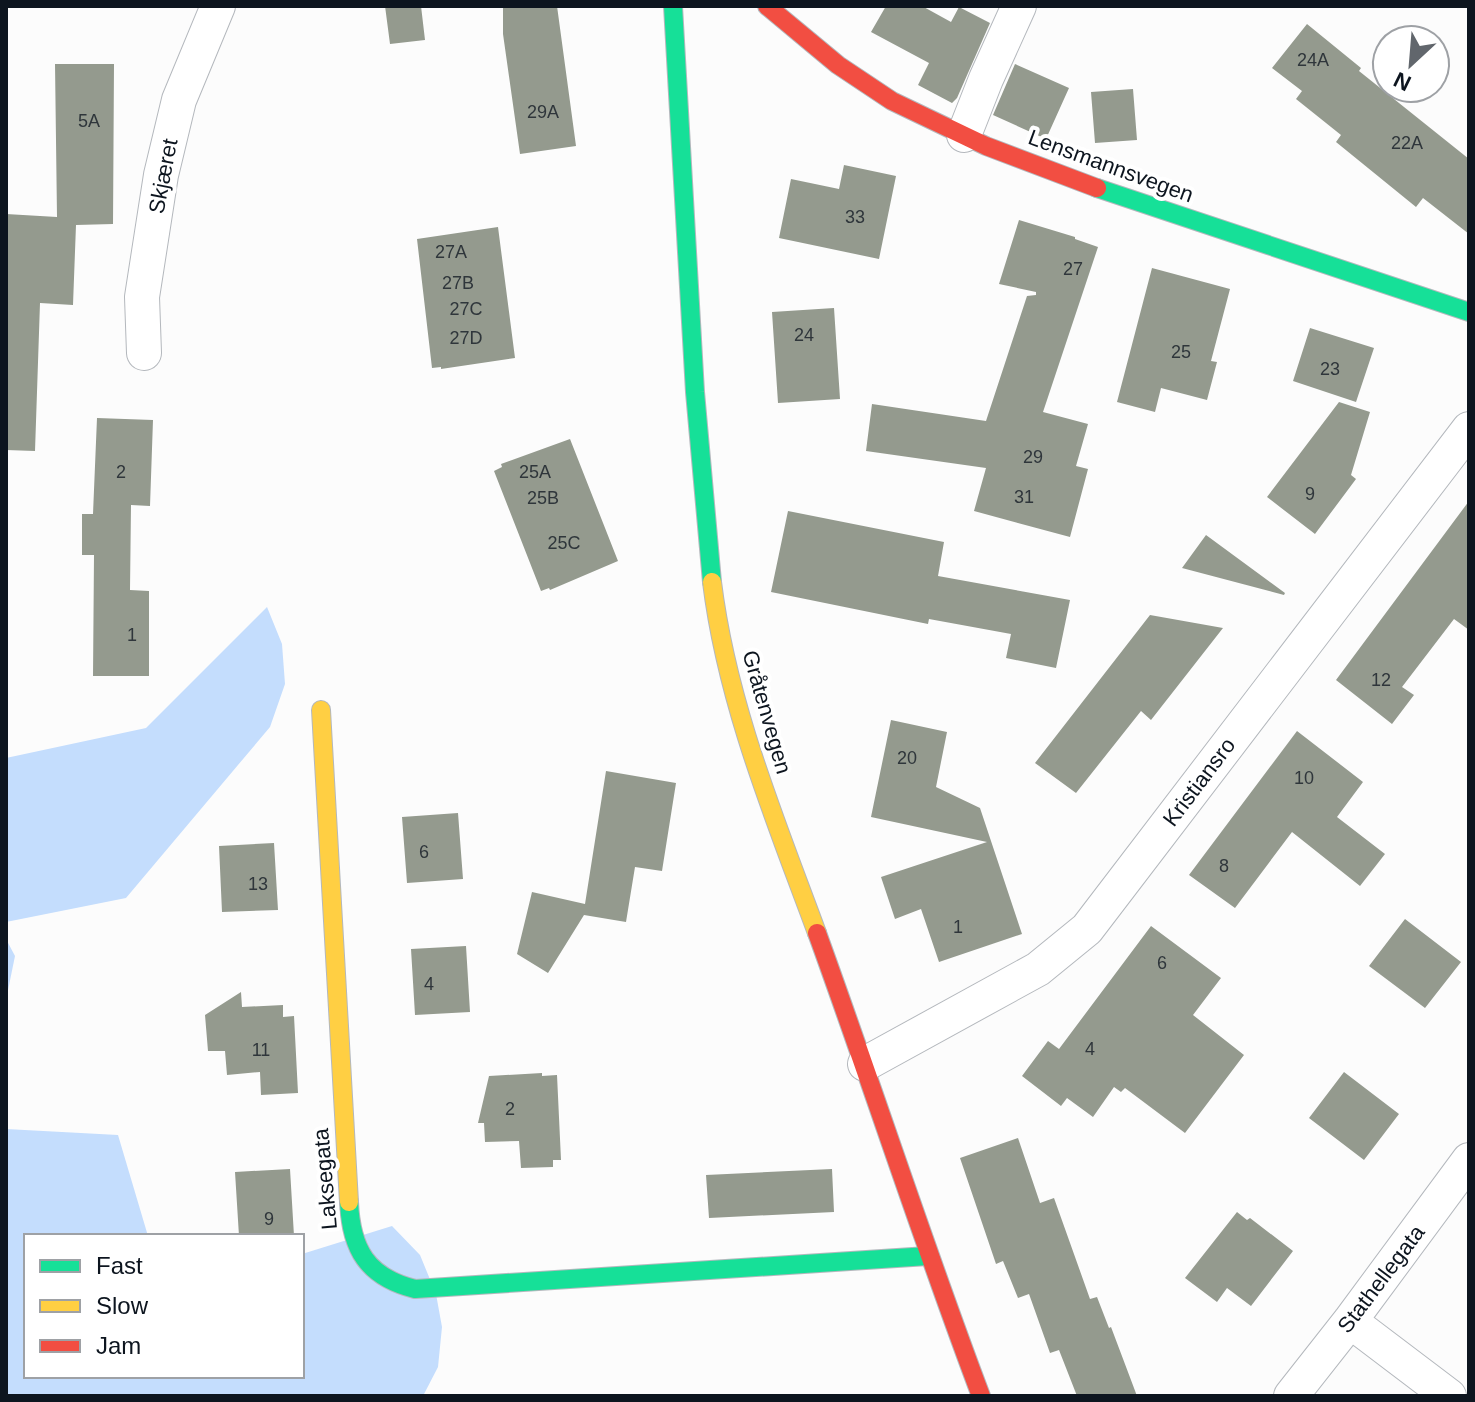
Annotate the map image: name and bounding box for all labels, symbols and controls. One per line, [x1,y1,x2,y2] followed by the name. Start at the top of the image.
[1371,24,1451,104] north arrow
[1297,50,1329,70] house number: 24A
[1390,67,1415,96] text: N
[527,102,559,122] house number: 29A
[78,111,100,131] house number: 5A
[1025,125,1197,207] street label: Lensmannsvegen
[1391,133,1423,153] house number: 22A
[143,136,183,216] street label: Skjæret
[845,207,865,227] house number: 33
[435,242,467,262] house number: 27A
[1063,259,1083,279] house number: 27
[442,273,474,293] house number: 27B
[449,299,483,319] house number: 27C
[794,325,814,345] house number: 24
[449,328,483,348] house number: 27D
[1171,342,1191,362] house number: 25
[1320,359,1340,379] house number: 23
[1023,447,1043,467] house number: 29
[116,462,126,482] house number: 2
[519,462,551,482] house number: 25A
[1305,484,1315,504] house number: 9
[1014,487,1034,507] house number: 31
[527,488,559,508] house number: 25B
[547,533,581,553] house number: 25C
[127,625,137,645] house number: 1
[737,647,797,777] street label: Gråtenvegen
[1371,670,1391,690] house number: 12
[1158,733,1240,831] street label: Kristiansro
[897,748,917,768] house number: 20
[1294,768,1314,788] house number: 10
[419,842,429,862] house number: 6
[1219,856,1229,876] house number: 8
[248,874,268,894] house number: 13
[953,917,963,937] house number: 1
[1157,953,1167,973] house number: 6
[424,974,434,994] house number: 4
[1085,1039,1095,1059] house number: 4
[252,1040,270,1060] house number: 11
[505,1099,515,1119] house number: 2
[308,1127,342,1231] street label: Laksegata
[264,1209,274,1229] house number: 9
[1332,1220,1430,1338] street label: Stathellegata
[24,1234,304,1378] legend
[96,1252,143,1279] text: Fast
[96,1292,149,1319] text: Slow
[96,1332,141,1359] text: Jam

